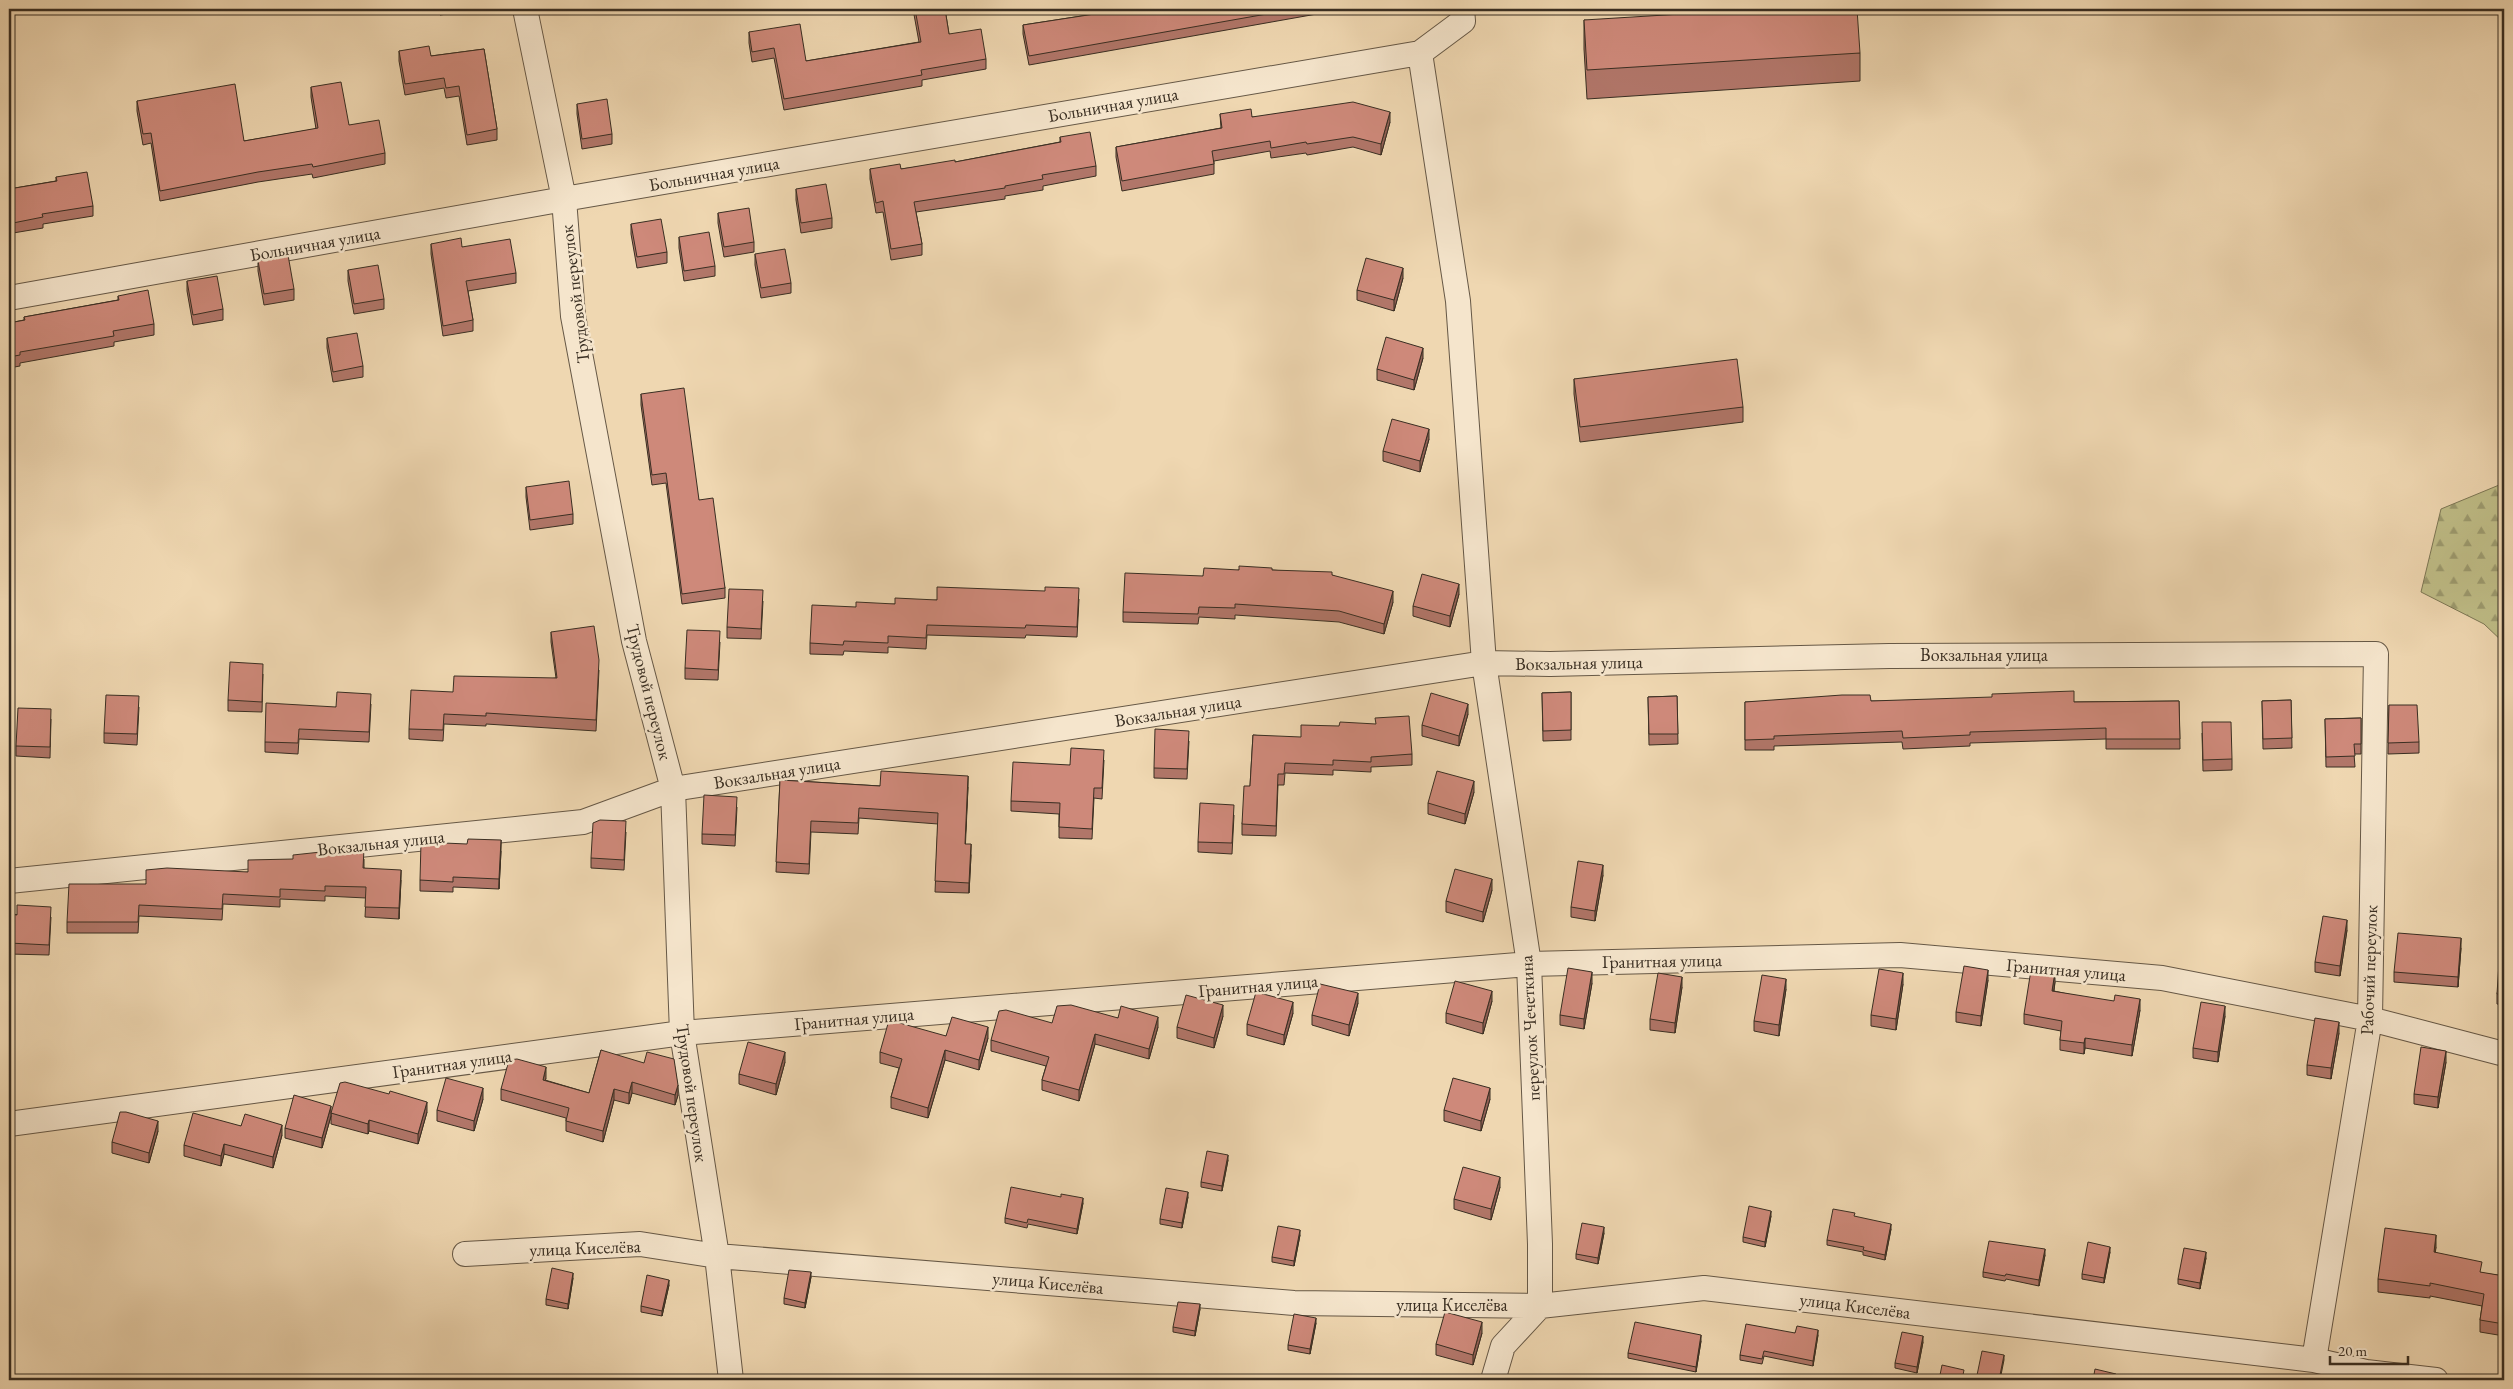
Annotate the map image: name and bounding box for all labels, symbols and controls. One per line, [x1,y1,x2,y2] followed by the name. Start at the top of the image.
[1046,82,1181,127] street label: Больничная улица
[647,151,782,196] street label: Больничная улица
[248,221,383,266] street label: Больничная улица
[555,223,594,365] street label: Трудовой переулок
[621,621,678,763] street label: Трудовой переулок
[1920,643,2049,666] street label: Вокзальная улица
[1515,650,1644,675] street label: Вокзальная улица
[1113,689,1244,732] street label: Вокзальная улица
[712,751,843,794] street label: Вокзальная улица
[316,824,447,861] street label: Вокзальная улица
[2355,904,2382,1035] street label: Рабочий переулок
[1602,948,1723,973] street label: Гранитная улица
[2005,953,2128,986] street label: Гранитная улица
[1514,954,1545,1102] street label: переулок Чечеткина
[1197,969,1320,1002] street label: Гранитная улица
[793,1002,916,1035] street label: Гранитная улица
[671,1022,714,1164] street label: Трудовой переулок
[391,1044,514,1083] street label: Гранитная улица
[529,1234,642,1261] street label: улица Киселёва
[991,1266,1105,1299] street label: улица Киселёва
[1798,1287,1913,1324] street label: улица Киселёва
[1396,1293,1509,1316] street label: улица Киселёва
[2330,1334,2408,1366] scale bar
[2338,1341,2367,1360] text: 20 m

